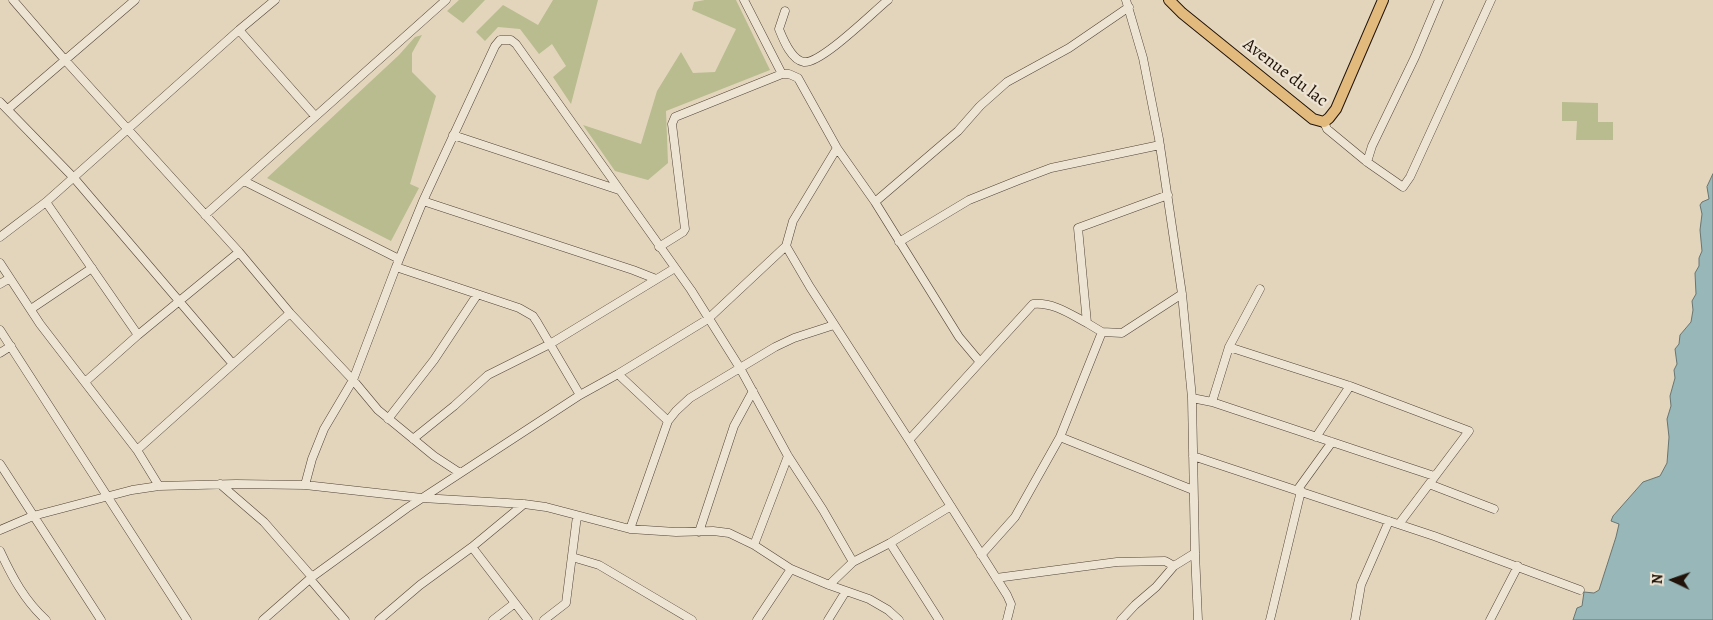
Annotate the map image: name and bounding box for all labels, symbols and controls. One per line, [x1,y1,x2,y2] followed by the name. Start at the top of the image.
[1238,34,1332,112] street label: Avenue du lac
[1648,555,1698,605] north arrow
[1648,574,1667,585] text: N

